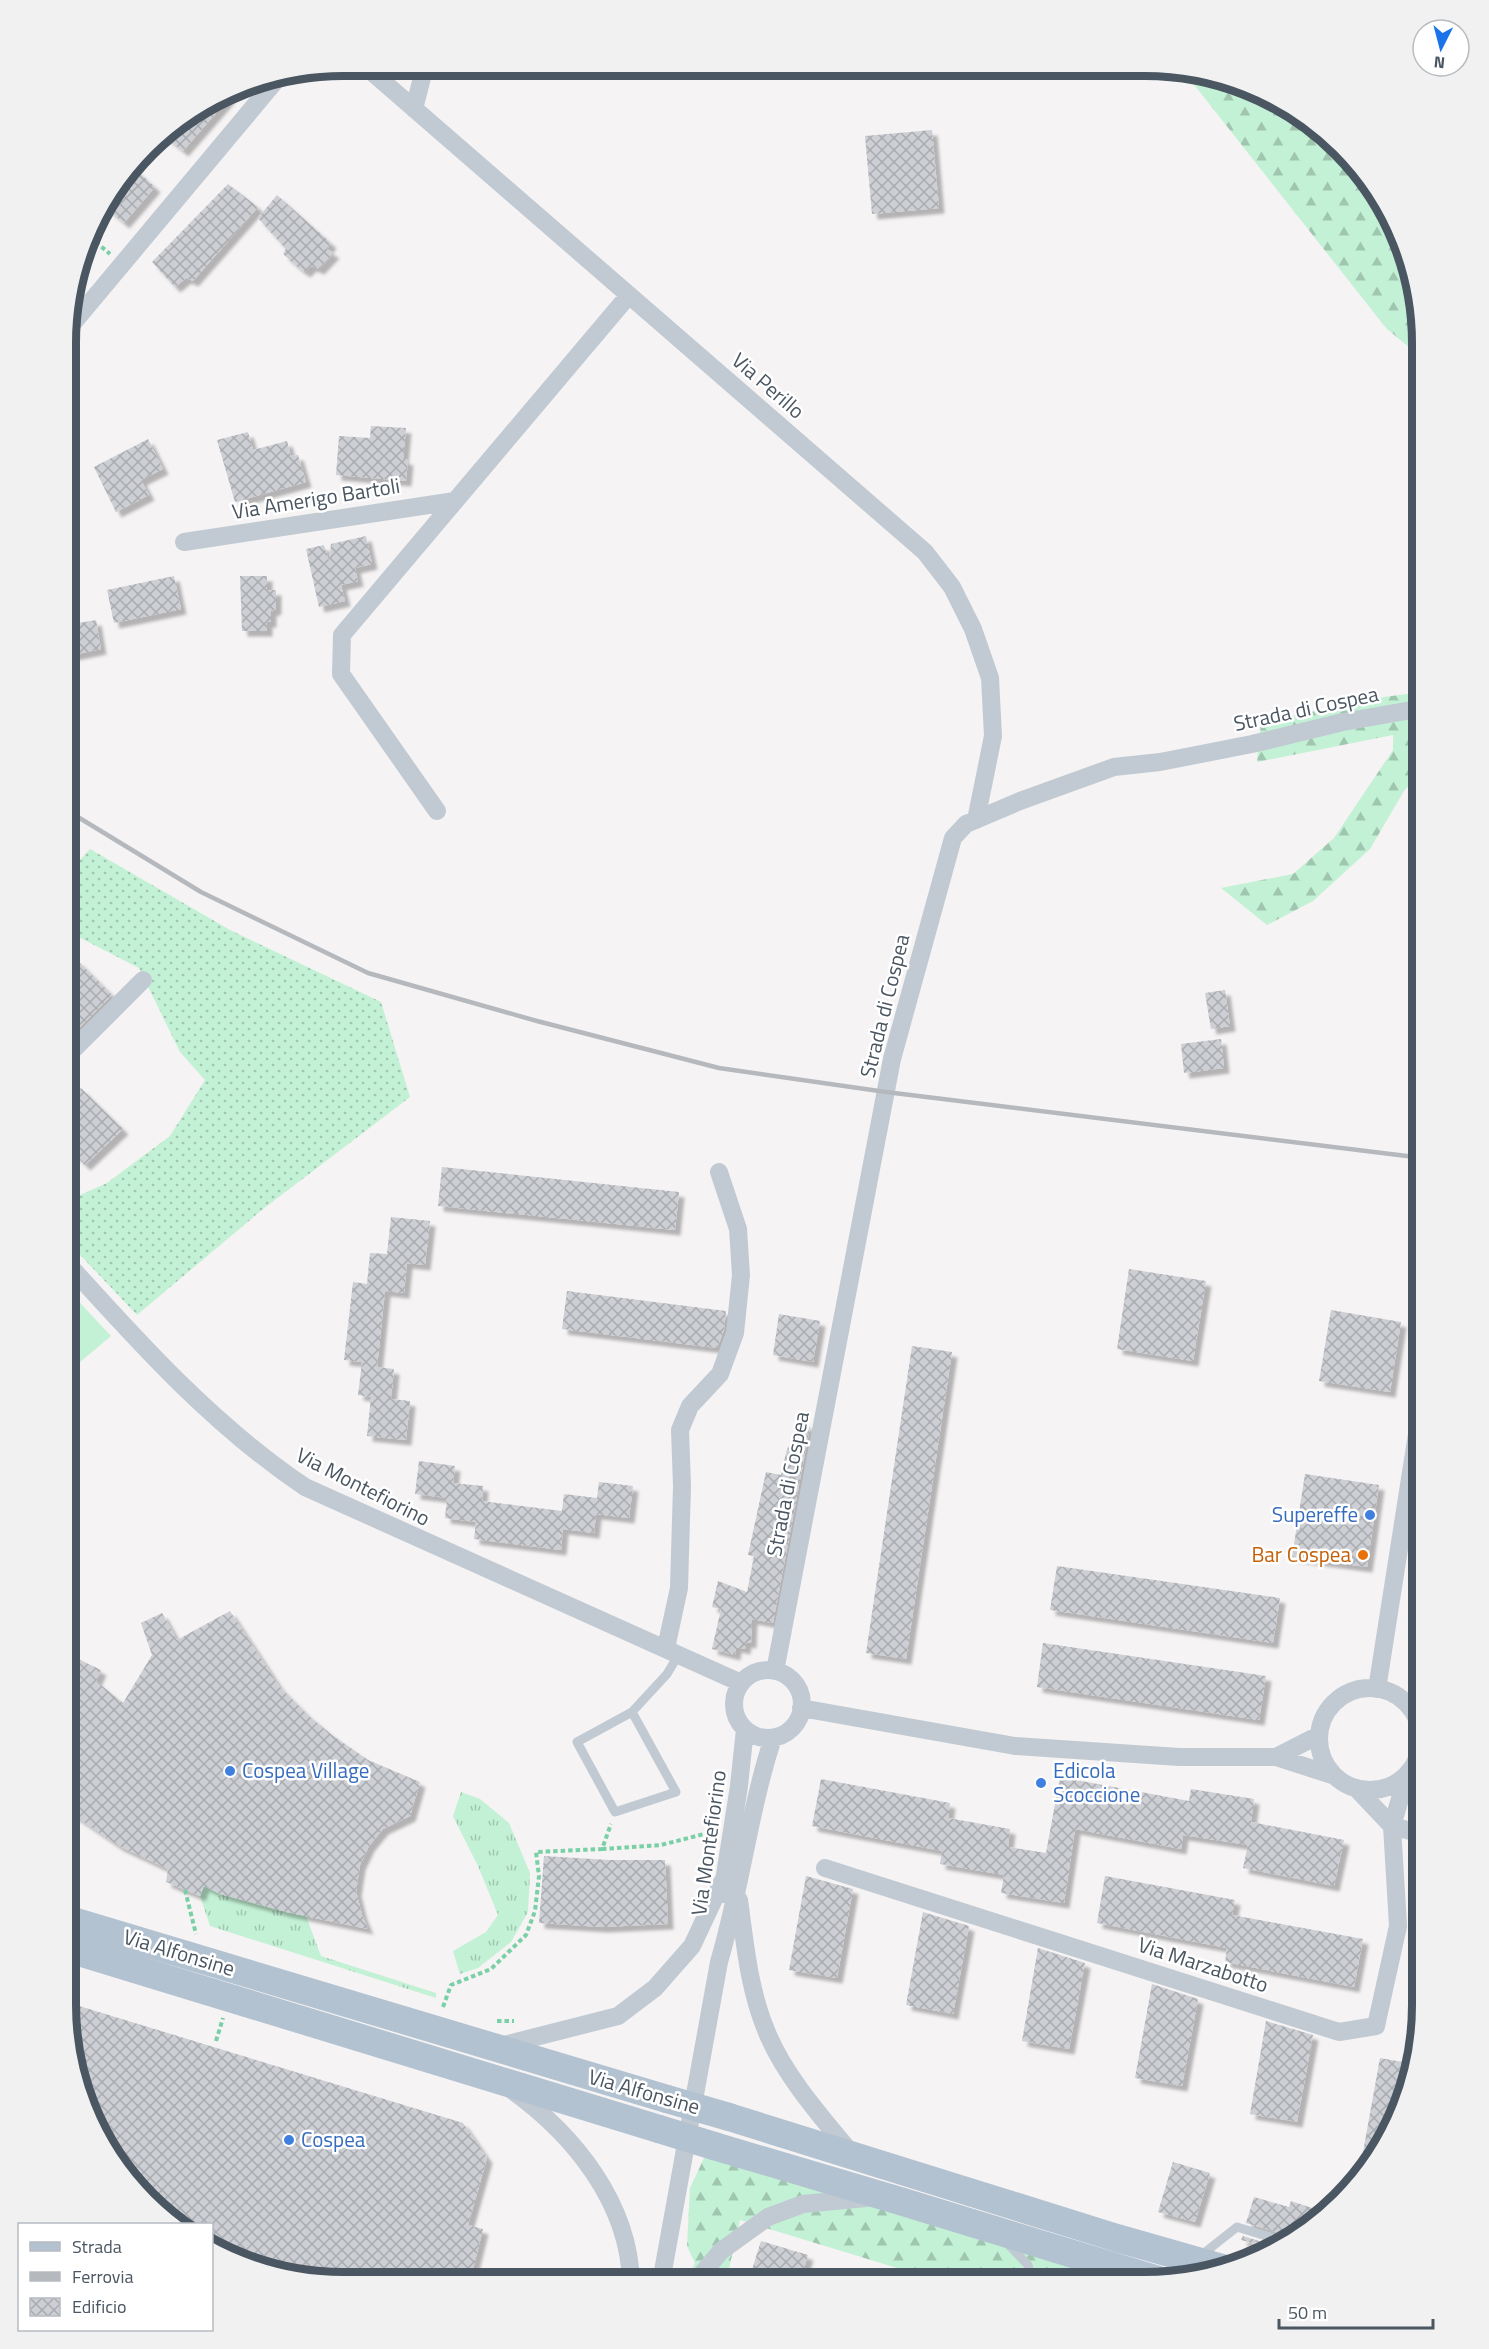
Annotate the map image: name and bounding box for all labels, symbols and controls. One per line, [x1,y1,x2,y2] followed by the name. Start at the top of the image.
[1411,18,1471,78] north arrow
[1433,50,1446,75] text: N
[725,344,812,426] street label: Via Perillo
[230,469,402,527] street label: Via Amerigo Bartoli
[1230,677,1382,739] street label: Strada di Cospea
[851,930,917,1081] street label: Strada di Cospea
[757,1408,817,1559] street label: Strada di Cospea
[291,1439,436,1534] street label: Via Montefiorino
[1272,1498,1358,1530] place label: Supereffe
[1363,1508,1377,1522] marker: Supereffe
[1251,1538,1351,1570] place label: Bar Cospea
[1356,1548,1370,1562] marker: Bar Cospea
[242,1754,369,1786] place label: Cospea Village
[1053,1754,1140,1810] place label: Edicola Scoccione
[223,1764,237,1778] marker: Cospea Village
[682,1768,734,1918] street label: Via Montefiorino
[1034,1776,1048,1790] marker: Edicola Scoccione
[120,1920,239,1984] street label: Via Alfonsine
[1134,1928,1273,2000] street label: Via Marzabotto
[585,2060,704,2122] street label: Via Alfonsine
[301,2123,366,2155] place label: Cospea
[282,2133,296,2147] marker: Cospea
[18,2223,213,2331] legend
[72,2233,122,2260] text: Strada
[72,2263,133,2290] text: Ferrovia
[1279,2292,1434,2330] scale bar
[72,2293,126,2320] text: Edificio
[1288,2299,1327,2326] text: 50 m

